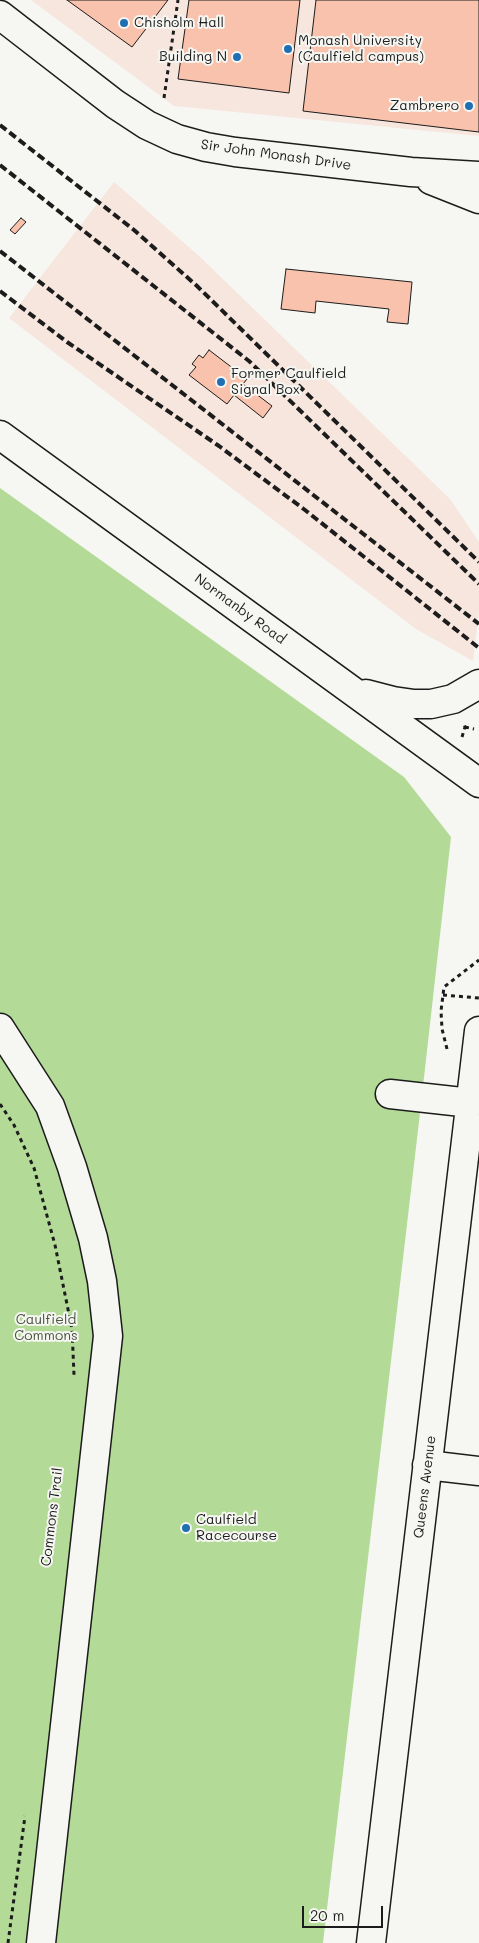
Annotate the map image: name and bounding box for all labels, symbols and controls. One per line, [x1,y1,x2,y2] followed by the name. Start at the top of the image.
[134,15,224,31] place label: Chisholm Hall
[118,17,130,29] marker: Chisholm Hall
[298,33,424,65] place label: Monash University (Caulfield campus)
[282,43,294,55] marker: Monash University (Caulfield campus)
[159,49,227,65] place label: Building N
[231,51,243,63] marker: Building N
[390,98,459,114] place label: Zambrero
[463,100,475,112] marker: Zambrero
[200,136,352,174] street label: Sir John Monash Drive
[231,366,346,398] place label: Former Caulfield Signal Box
[215,376,227,388] marker: Former Caulfield Signal Box
[191,570,289,648] street label: Normanby Road
[14,1312,78,1344] park label: Caulfield Commons
[410,1435,440,1539] street label: Queens Avenue
[38,1467,66,1567] street label: Commons Trail
[196,1512,277,1544] place label: Caulfield Racecourse
[180,1522,192,1534] marker: Caulfield Racecourse
[304,1896,385,1928] scale bar
[310,1905,344,1925] text: 20 m

